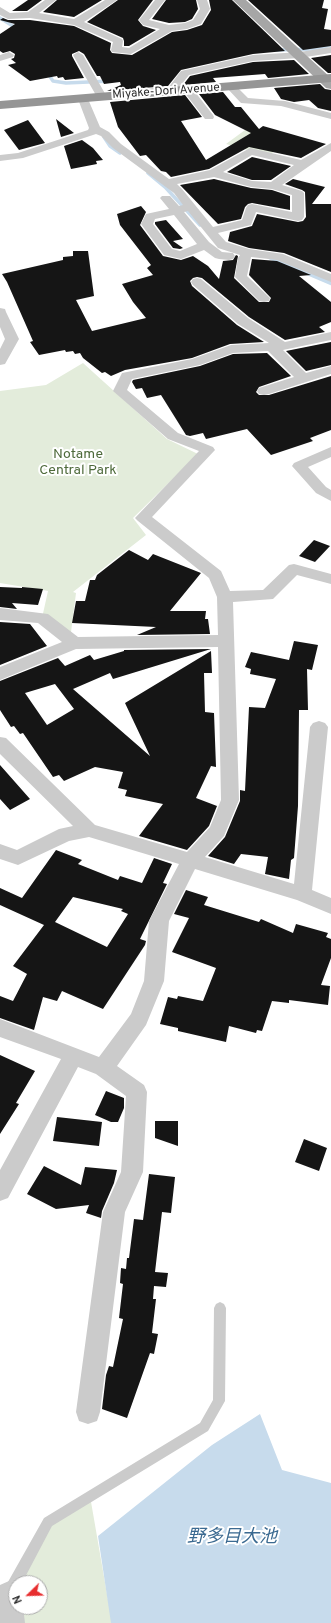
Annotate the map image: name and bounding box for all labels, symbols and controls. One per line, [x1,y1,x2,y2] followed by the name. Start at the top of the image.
[112,81,220,103] street label: Miyake-Dori Avenue
[39,447,117,480] park label: Notame Central Park
[187,1527,277,1549] water label: 野多目大池
[8,1575,48,1615] north arrow
[10,1593,26,1606] text: N

